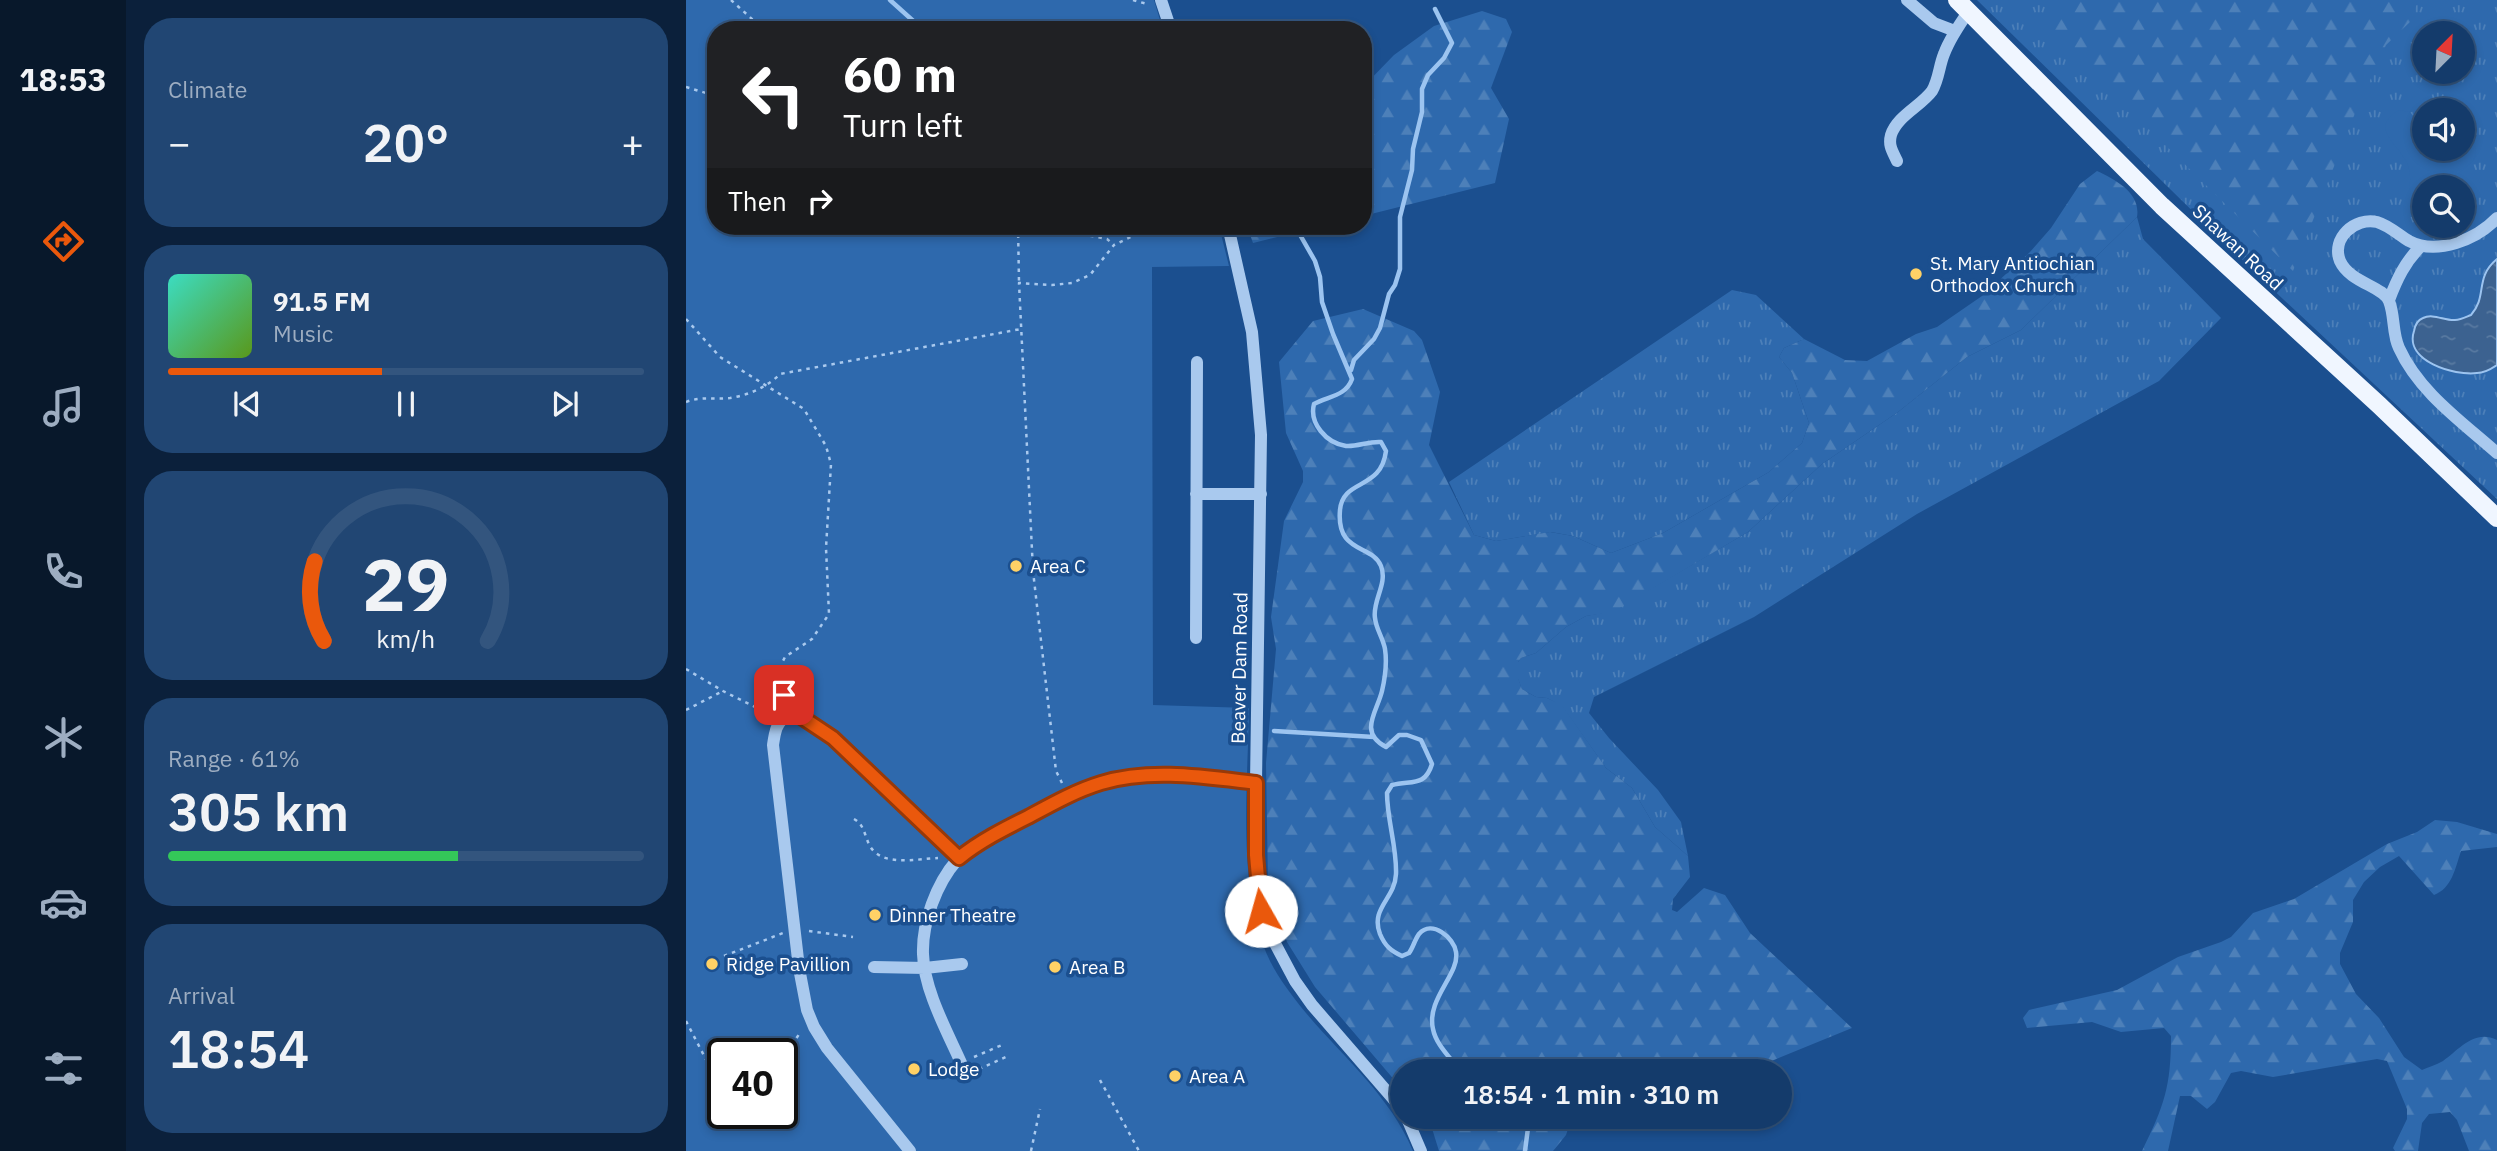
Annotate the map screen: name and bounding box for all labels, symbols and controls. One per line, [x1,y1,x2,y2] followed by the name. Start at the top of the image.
[2412,21,2474,84] north arrow
[2412,21,2475,238] map controls
[843,42,957,105] text: 60 m
[728,49,819,140] icon: left
[19,58,107,100] text: 18:53
[168,74,247,104] text: Climate
[2412,98,2475,161] button: sound
[843,104,963,146] text: Turn left
[363,109,449,176] text: 20°
[168,118,191,167] text: −
[621,118,644,167] text: +
[2412,175,2475,238] button: search
[801,182,839,220] icon: right
[728,184,787,218] text: Then
[2188,199,2288,295] street label: Shawan Road
[39,217,88,266] icon: directions
[1930,251,2095,297] place label: St. Mary Antiochian Orthodox Church
[1908,266,1924,282] marker: St. Mary Antiochian Orthodox Church
[273,284,371,318] text: 91.5 FM
[273,318,333,348] text: Music
[39,382,88,431] icon: music
[228,385,266,423] icon: previous
[387,385,425,423] icon: pause
[546,385,584,423] icon: next
[362,537,450,632] text: 29
[39,547,88,596] icon: phone
[1030,554,1086,578] place label: Area C
[1008,558,1024,574] marker: Area C
[1226,592,1252,744] street label: Beaver Dam Road
[377,622,435,655] text: km/h
[754,665,814,725] pin
[765,676,803,714] icon: arrive
[39,713,88,762] icon: climate
[168,743,300,773] text: Range · 61%
[168,778,349,845] text: 305 km
[1224,874,1298,948] position arrow
[39,878,88,927] icon: car
[889,903,1016,927] place label: Dinner Theatre
[867,907,883,923] marker: Dinner Theatre
[726,952,851,976] place label: Ridge Pavillion
[1069,955,1126,979] place label: Area B
[704,956,720,972] marker: Ridge Pavillion
[1047,959,1063,975] marker: Area B
[168,980,235,1010] text: Arrival
[168,1015,309,1082] text: 18:54
[707,1038,798,1129] speed limit sign: 40
[39,1044,88,1093] icon: filters
[928,1057,979,1081] place label: Lodge
[906,1061,922,1077] marker: Lodge
[1189,1064,1245,1088] place label: Area A
[1167,1068,1183,1084] marker: Area A
[1463,1077,1719,1111] text: 18:54 · 1 min · 310 m

